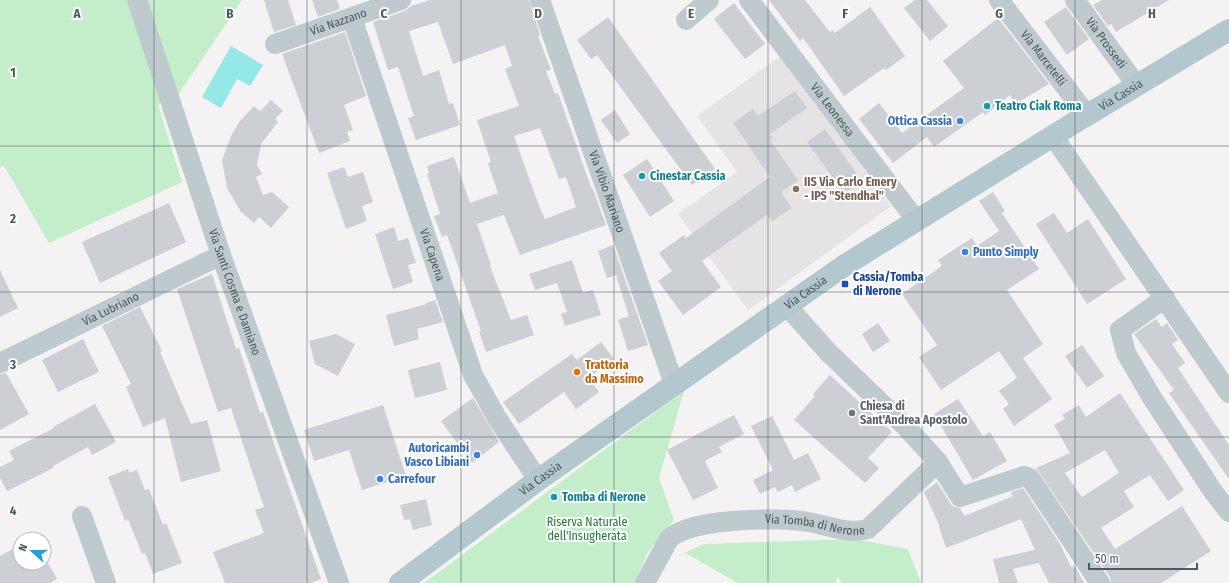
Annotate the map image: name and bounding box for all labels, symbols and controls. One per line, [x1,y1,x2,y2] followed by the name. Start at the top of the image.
[72,6,81,21] text: A
[226,6,234,21] text: B
[308,6,368,38] street label: Via Nazzano
[381,6,388,21] text: C
[534,6,542,21] text: D
[688,6,694,21] text: E
[842,6,848,21] text: F
[995,6,1003,21] text: G
[1148,6,1156,21] text: H
[1083,15,1129,71] street label: Via Prossedi
[1018,27,1069,88] street label: Via Marcetelli
[10,65,16,80] text: 1
[1096,76,1145,113] street label: Via Cassia
[808,80,857,139] street label: Via Leonessa
[995,99,1081,113] place label: Teatro Ciak Roma
[982,101,992,111] marker: Teatro Ciak Roma
[888,114,952,128] place label: Ottica Cassia
[955,116,965,126] marker: Ottica Cassia
[586,149,628,234] street label: Via Vibio Mariano
[650,169,726,183] place label: Cinestar Cassia
[637,171,647,181] marker: Cinestar Cassia
[804,175,897,203] place label: IIS Via Carlo Emery - IPS "Stendhal"
[791,184,801,194] marker: IIS Via Carlo Emery - IPS "Stendhal"
[9,211,16,226] text: 2
[206,227,264,357] street label: Via Santi Cosma e Damiano
[417,227,448,283] street label: Via Capena
[973,245,1039,259] place label: Punto Simply
[960,247,970,257] marker: Punto Simply
[853,270,923,298] place label: Cassia/Tomba di Nerone
[782,273,830,312] street label: Via Cassia
[840,279,850,289] marker: Cassia/Tomba di Nerone
[80,289,141,329] street label: Via Lubriano
[9,357,16,372] text: 3
[585,358,644,386] place label: Trattoria da Massimo
[572,367,582,377] marker: Trattoria da Massimo
[860,399,968,427] place label: Chiesa di Sant'Andrea Apostolo
[847,408,857,418] marker: Chiesa di Sant'Andrea Apostolo
[403,441,469,469] place label: Autoricambi Vasco Libiani
[472,450,482,460] marker: Autoricambi Vasco Libiani
[517,459,564,499] street label: Via Cassia
[388,472,436,486] place label: Carrefour
[375,474,385,484] marker: Carrefour
[562,490,646,504] place label: Tomba di Nerone
[549,492,559,502] marker: Tomba di Nerone
[10,503,17,518] text: 4
[765,512,866,538] street label: Via Tomba di Nerone
[547,515,627,543] park label: Riserva Naturale dell'Insugherata
[12,531,52,571] north arrow
[16,542,30,553] text: N
[1089,545,1197,571] scale bar
[1095,552,1119,566] text: 50 m

